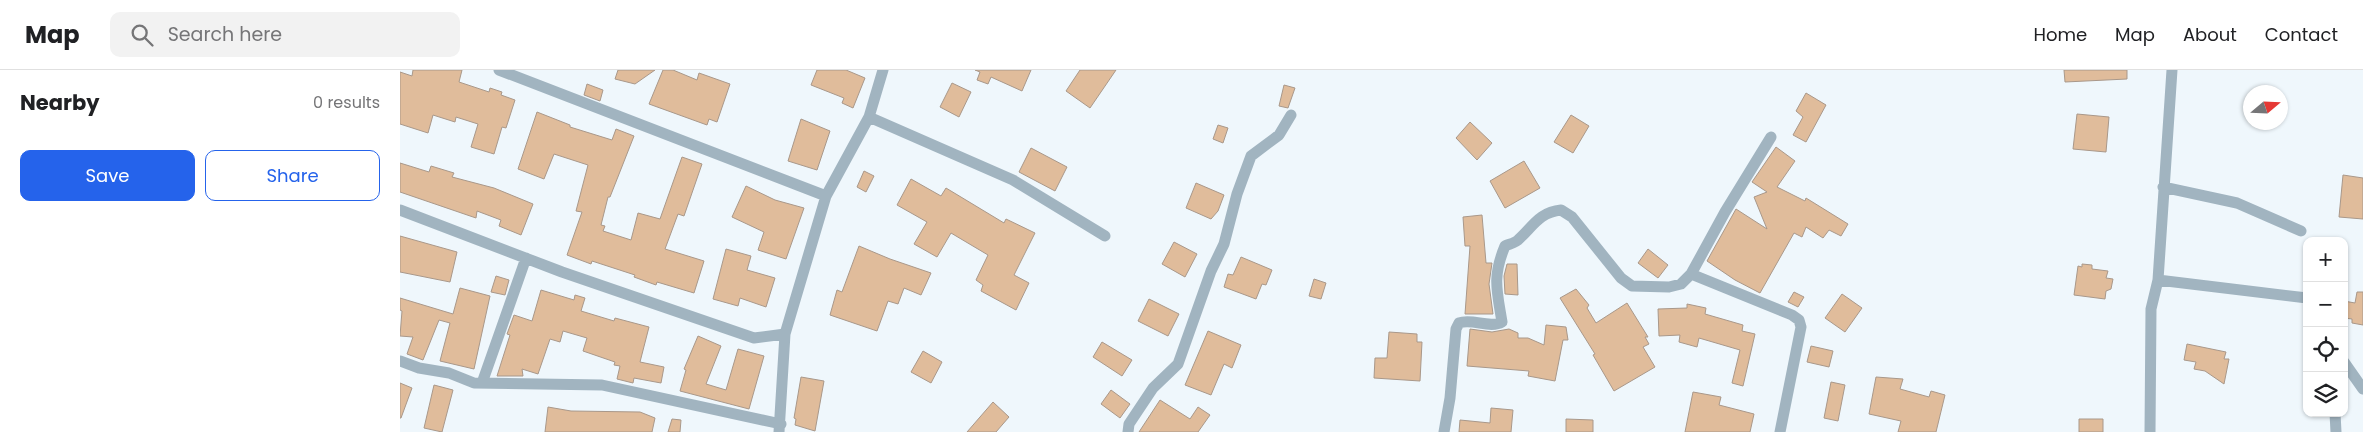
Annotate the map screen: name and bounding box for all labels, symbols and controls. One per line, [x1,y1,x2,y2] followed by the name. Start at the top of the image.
[110,12,460,57] search box
[25,18,80,51] text: Map
[128,21,156,49] icon: search
[168,21,282,48] text: Search here
[2033,22,2087,47] text: Home
[2115,22,2155,47] text: Map
[2183,22,2237,47] text: About
[2265,22,2338,47] text: Contact
[2243,85,2288,130] north arrow
[20,88,100,117] text: Nearby
[313,91,380,114] text: 0 results
[20,150,195,201] button: Save
[205,150,380,201] button: Share
[2303,237,2348,417] map controls
[2303,237,2348,282] button: +
[2303,282,2348,327] button: −
[2303,327,2348,372] button: locate
[2303,372,2348,417] button: layers

